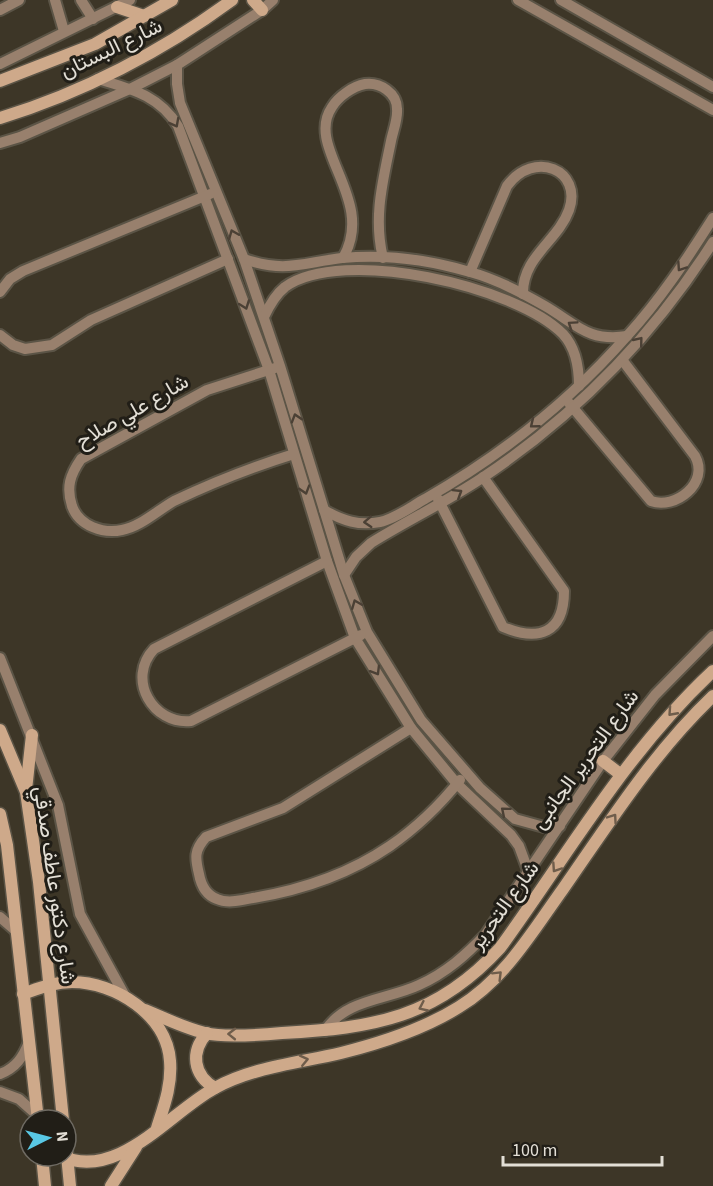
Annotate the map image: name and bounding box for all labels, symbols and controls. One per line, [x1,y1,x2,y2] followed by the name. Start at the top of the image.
[55,10,167,86] street label: شارع البستان
[168,117,179,127] one-way arrow
[228,229,240,240] one-way arrow
[677,260,688,271] one-way arrow
[238,299,250,310] one-way arrow
[568,321,579,332] one-way arrow
[632,337,643,348] one-way arrow
[70,366,195,457] street label: شارع علي صلاح
[291,413,303,424] one-way arrow
[530,417,541,428] one-way arrow
[298,484,310,495] one-way arrow
[452,488,462,500] one-way arrow
[363,516,372,529] one-way arrow
[351,599,363,610] one-way arrow
[368,665,380,675] one-way arrow
[524,683,646,835] street label: شارع التحرير الجانبى
[668,706,679,716] one-way arrow
[24,784,84,986] street label: شارع دكتور عاطف صدقي
[501,808,512,819] one-way arrow
[606,813,617,824] one-way arrow
[461,855,546,956] street label: شارع التحرير
[552,862,563,873] one-way arrow
[491,972,502,983] one-way arrow
[418,999,429,1011] one-way arrow
[227,1028,236,1040] one-way arrow
[298,1055,308,1068] one-way arrow
[18,1108,78,1168] north arrow
[503,1129,662,1167] scale bar
[50,1130,73,1143] text: N
[512,1138,557,1163] text: 100 m

